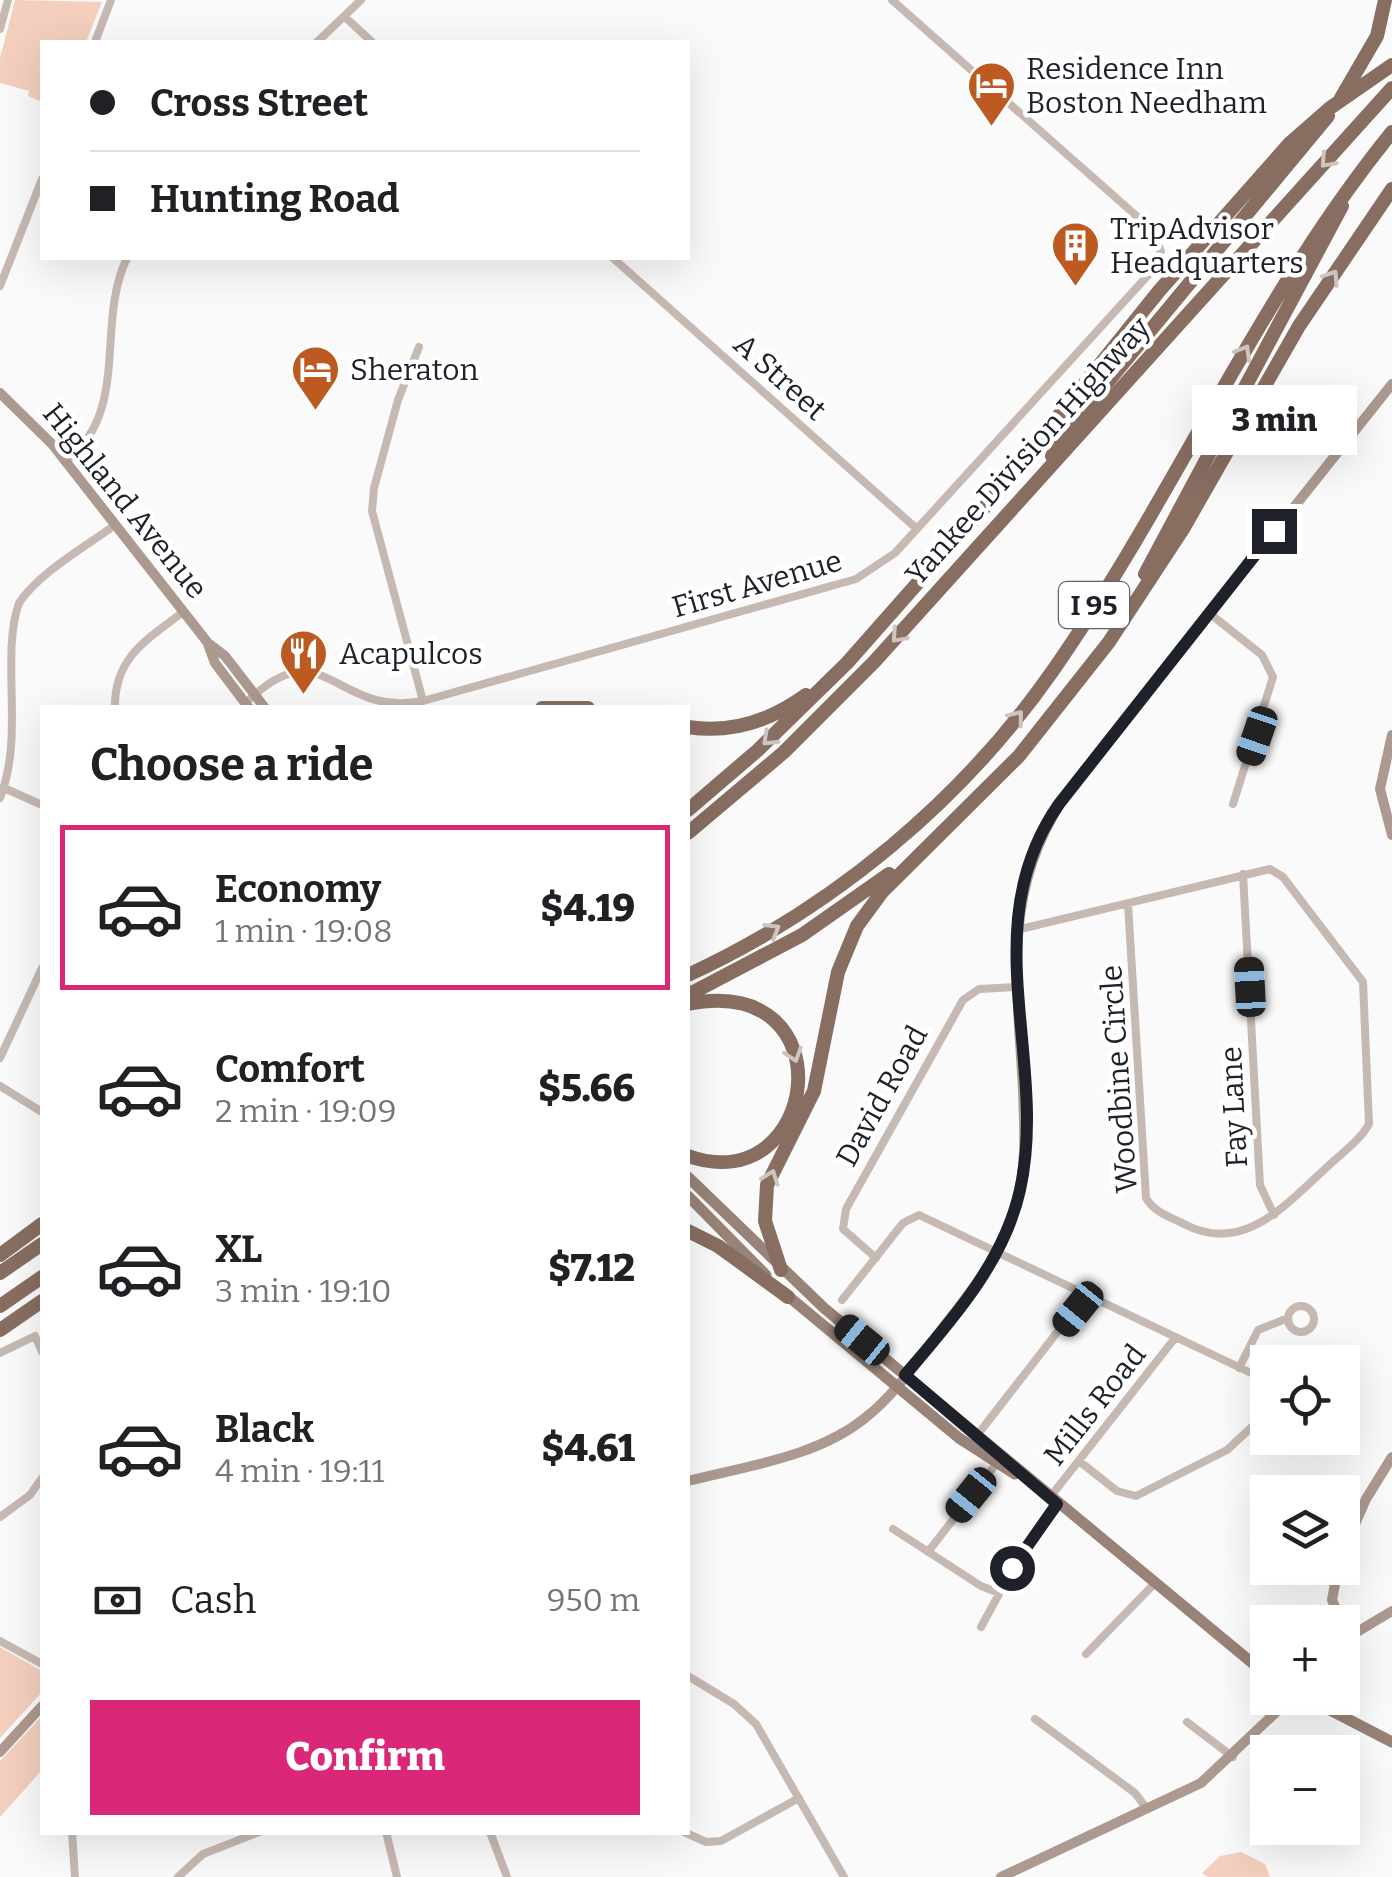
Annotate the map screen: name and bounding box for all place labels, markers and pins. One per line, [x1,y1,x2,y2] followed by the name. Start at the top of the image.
[1026,51,1267,121] place label: Residence Inn Boston Needham
[965,60,1017,128] hotel icon: Residence Inn Boston Needham
[1110,211,1304,281] place label: TripAdvisor Headquarters
[1049,220,1101,288] building icon: TripAdvisor Headquarters
[289,344,341,412] hotel icon: Sheraton
[350,352,479,388] place label: Sheraton
[278,628,330,696] restaurant icon: Acapulcos
[339,636,482,672] place label: Acapulcos

